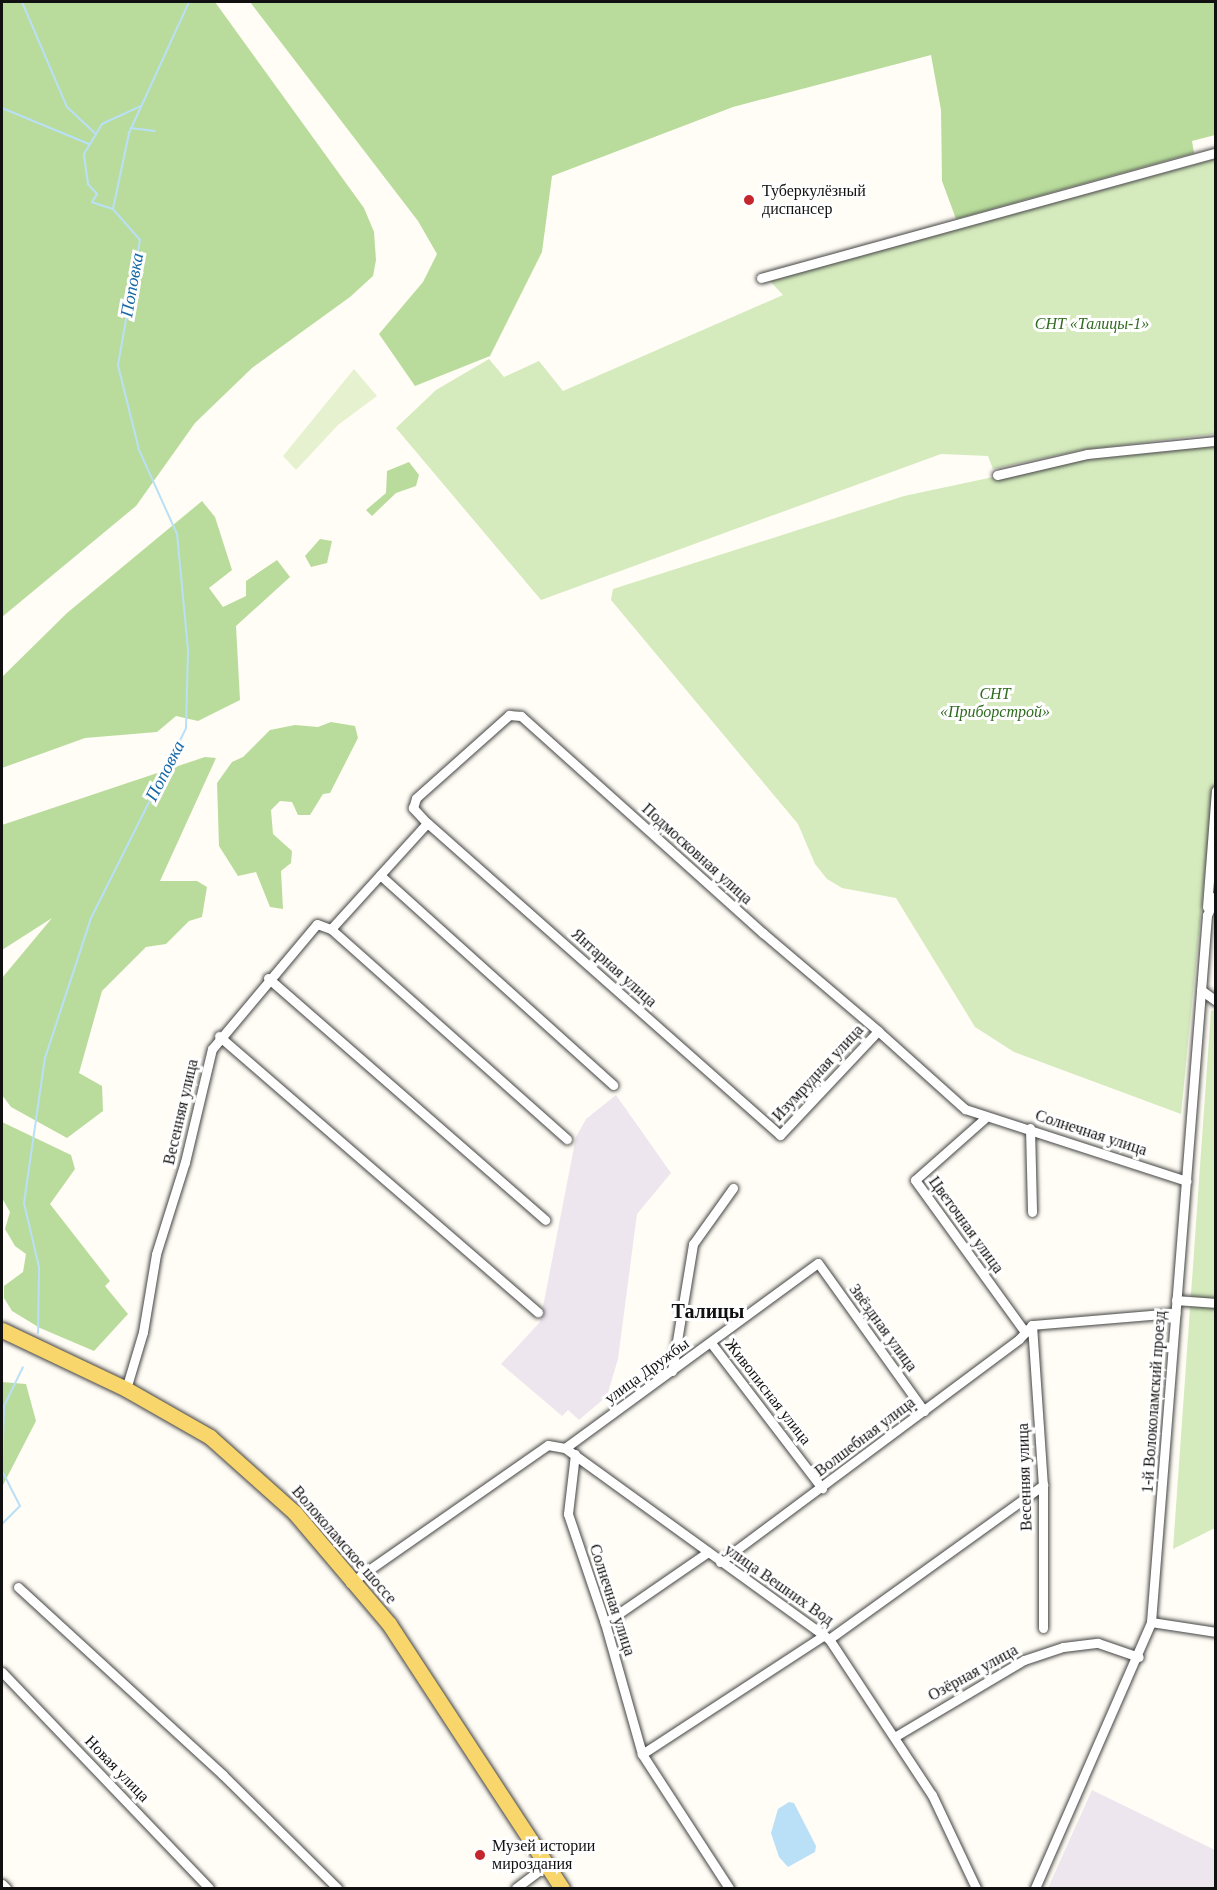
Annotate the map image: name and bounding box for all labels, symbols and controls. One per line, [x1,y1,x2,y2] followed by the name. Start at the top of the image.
[762,181,866,219] place label: Туберкулёзный диспансер
[740,191,758,209] marker: Туберкулёзный диспансер
[116,251,148,319] water label: Поповка
[1035,314,1149,334] park label: СНТ «Талицы-1»
[940,684,1050,722] park label: СНТ «Приборстрой»
[141,737,189,805] water label: Поповка
[638,799,756,909] street label: Подмосковная улица
[567,925,661,1011] street label: Янтарная улица
[768,1021,868,1125] street label: Изумрудная улица
[160,1057,202,1167] street label: Весенняя улица
[1033,1106,1149,1160] street label: Солнечная улица
[924,1173,1008,1277] street label: Цветочная улица
[845,1281,921,1375] street label: Звёздная улица
[672,1299,744,1323] district label: Талицы
[1138,1310,1170,1494] street label: 1-й Волоколамский проезд
[601,1334,693,1408] street label: улица Дружбы
[721,1335,815,1449] street label: Живописная улица
[811,1393,919,1481] street label: Волшебная улица
[1014,1423,1036,1531] street label: Весенняя улица
[288,1482,400,1608] street label: Волоколамское шоссе
[721,1540,837,1630] street label: улица Вешних Вод
[585,1542,639,1658] street label: Солнечная улица
[925,1640,1021,1706] street label: Озёрная улица
[81,1732,153,1806] street label: Новая улица
[492,1836,595,1874] place label: Музей истории мироздания
[473,1848,487,1862] marker: Музей истории мироздания

